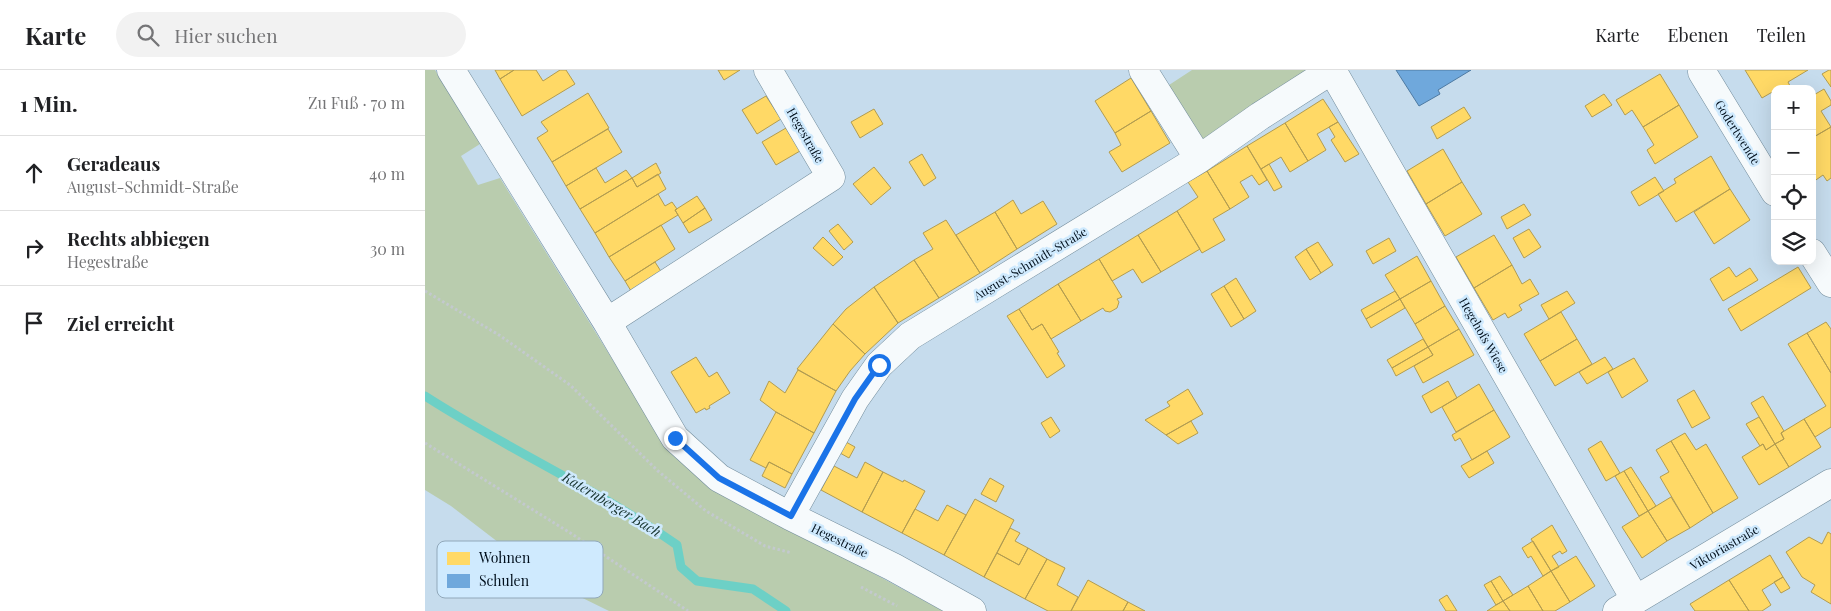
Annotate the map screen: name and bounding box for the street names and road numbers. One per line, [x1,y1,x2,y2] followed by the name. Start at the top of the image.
[1712,97,1764,167] street label: Godertwende
[784,104,828,166] street label: Hegestraße
[970,223,1089,304] street label: August-Schmidt-Straße
[1456,294,1512,376] street label: Hegehofs Wiese
[809,519,871,561] street label: Hegestraße
[1686,521,1761,574] street label: Viktoriastraße

